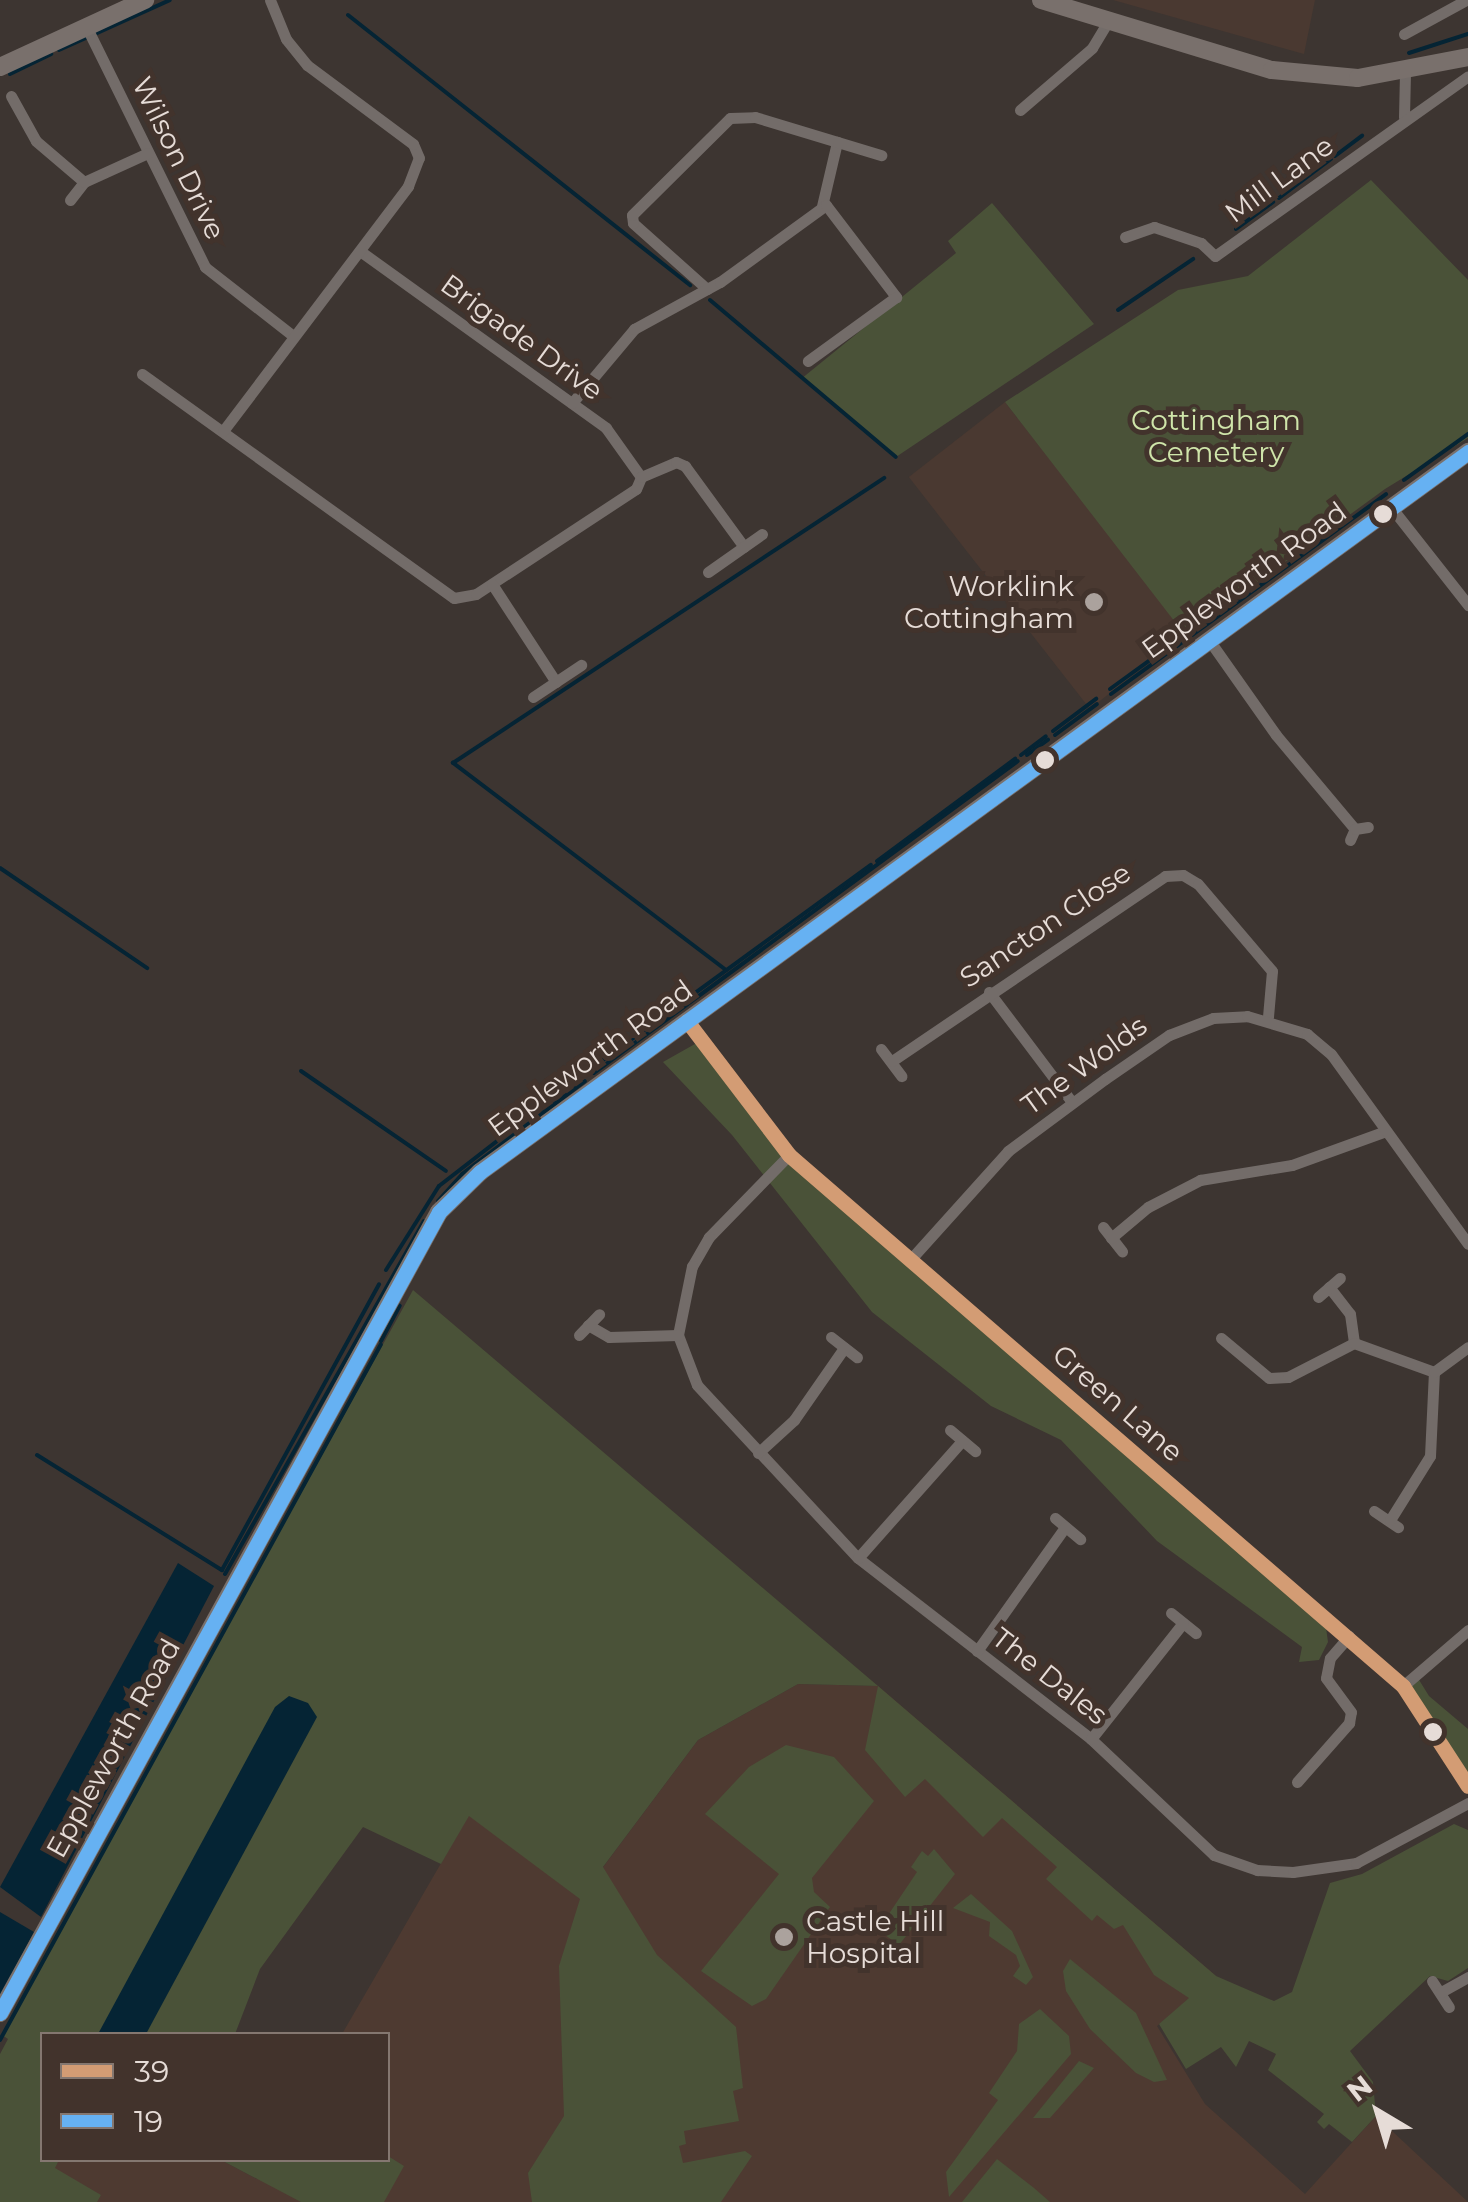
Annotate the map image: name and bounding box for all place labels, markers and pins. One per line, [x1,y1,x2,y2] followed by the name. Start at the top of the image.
[1373,504,1393,524] unlabelled marker
[904,569,1074,635] place label: Worklink Cottingham
[1083,591,1105,613] marker: Worklink Cottingham
[1035,750,1055,770] unlabelled marker
[1423,1722,1443,1742] unlabelled marker
[806,1904,944,1970] place label: Castle Hill Hospital
[771,1924,797,1950] marker: Castle Hill Hospital

